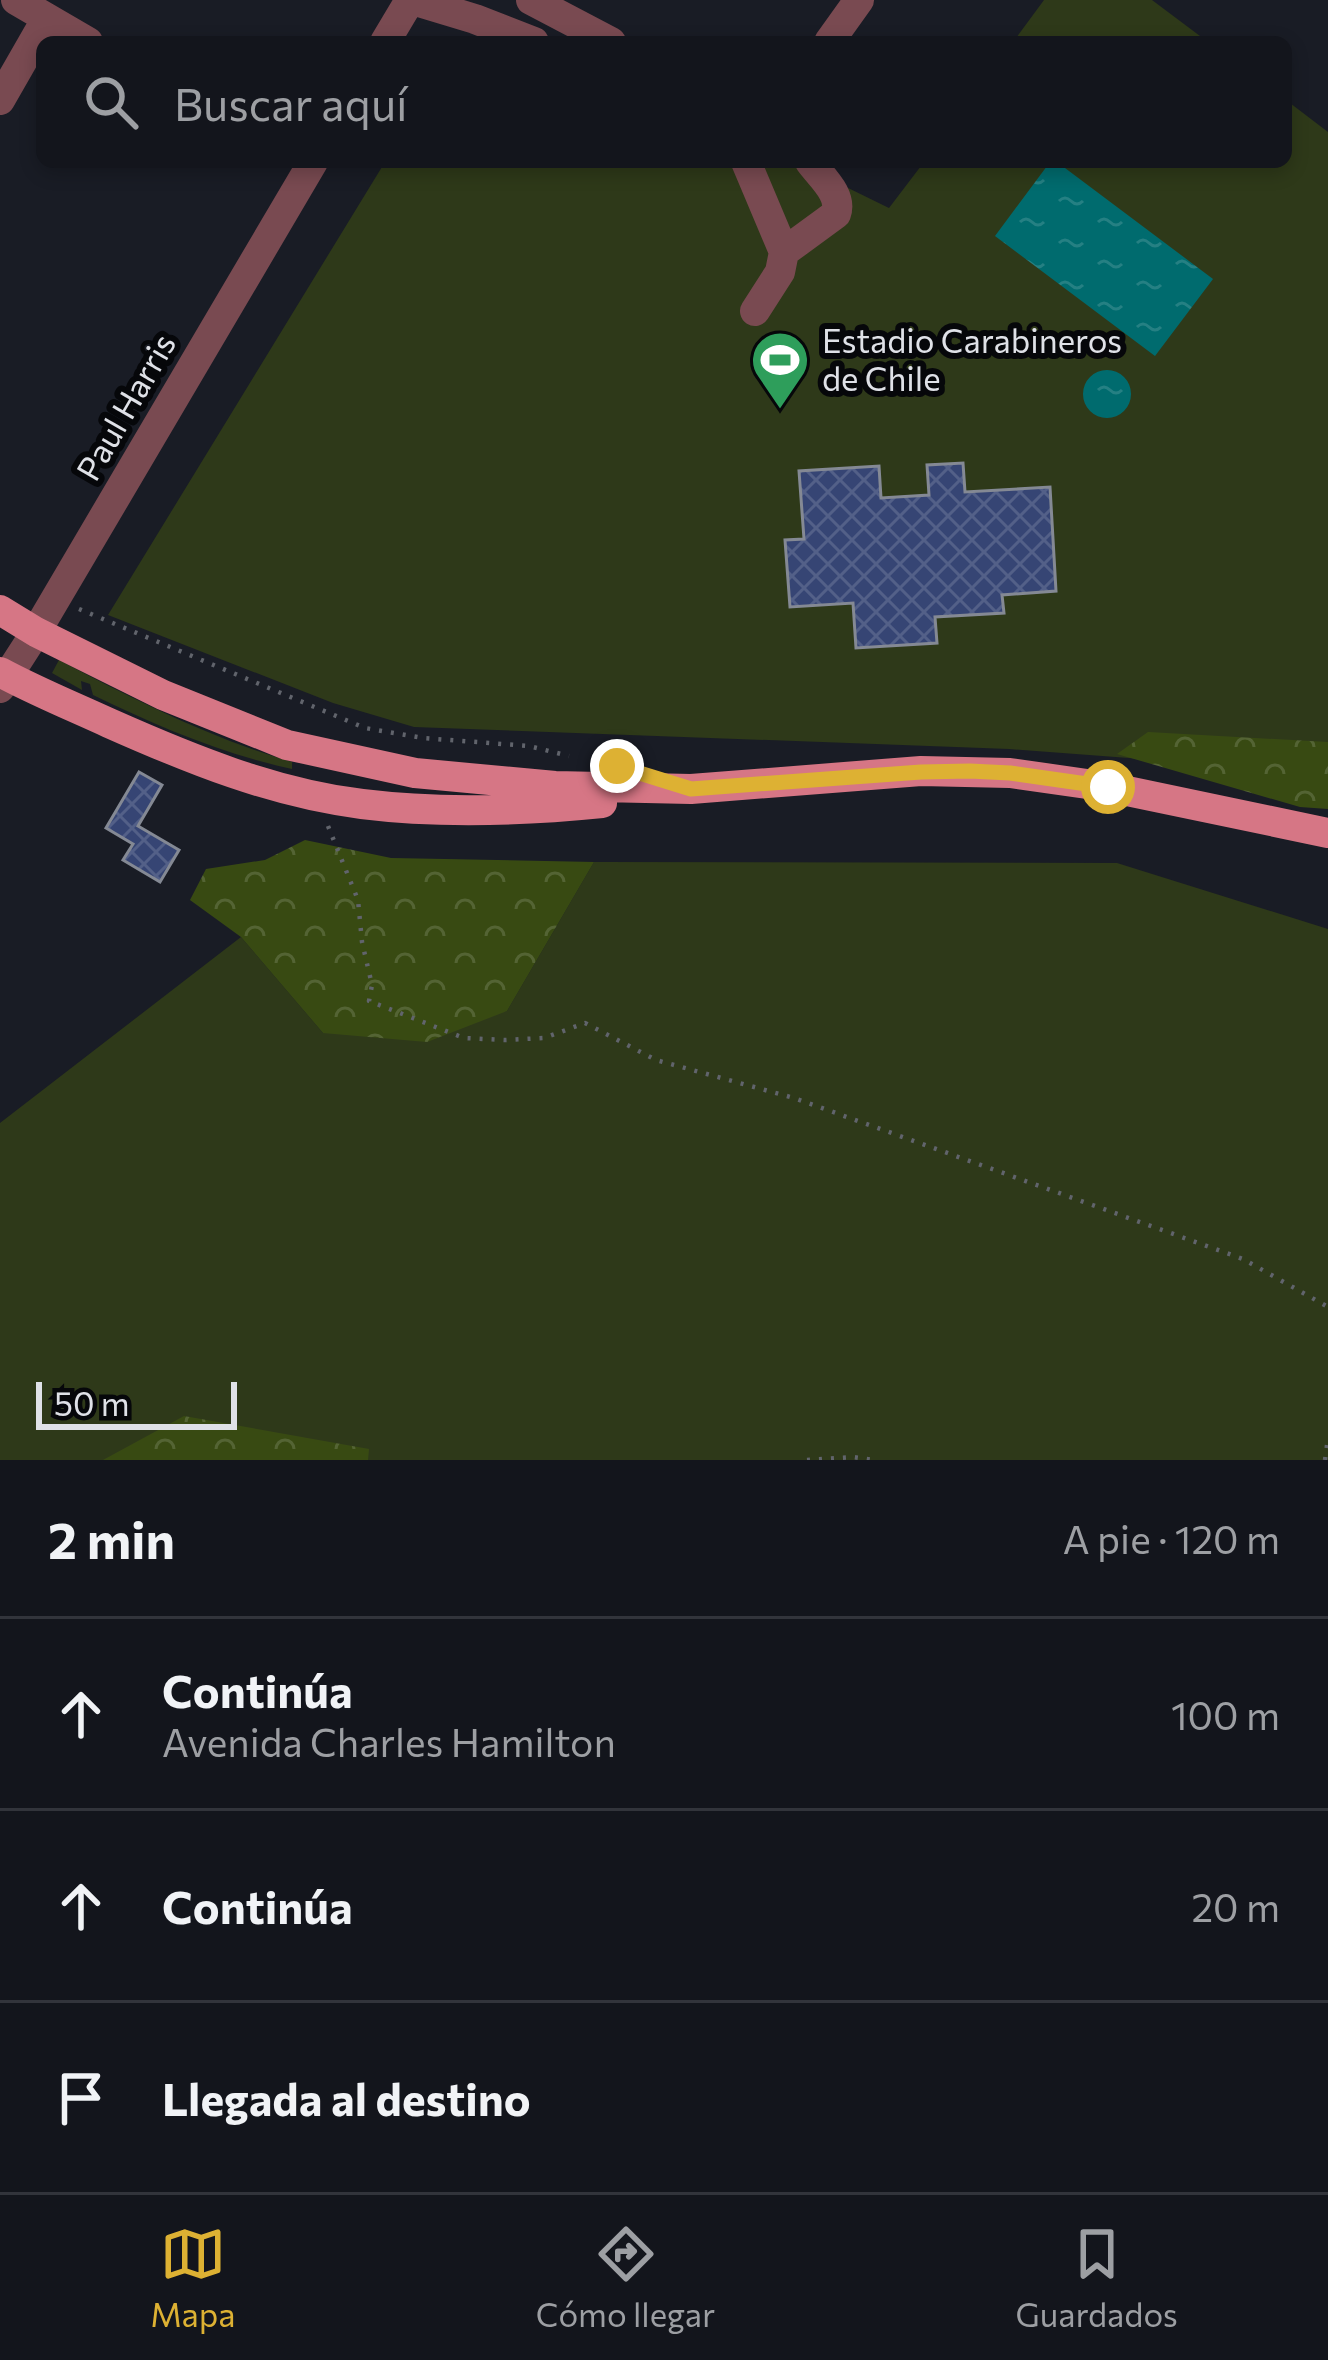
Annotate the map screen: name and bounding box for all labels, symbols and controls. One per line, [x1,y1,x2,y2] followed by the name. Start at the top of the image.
[36,36,1292,168] search box
[78,69,144,135] icon: search
[174,75,408,130] text: Buscar aquí
[822,319,1122,398] place label: Estadio Carabineros de Chile
[66,325,183,487] street label: Paul Harris
[749,329,811,411] sports icon: Estadio Carabineros de Chile
[590,739,644,793] route end
[1081,760,1135,814] route start
[36,1376,237,1429] scale bar
[54,1382,130,1423] text: 50 m
[48,1507,175,1570] text: 2 min
[1063,1514,1280,1562] text: A pie · 120 m
[162,1662,353,1717] text: Continúa
[48,1681,114,1747] icon: ahead
[1171,1690,1280,1738] text: 100 m
[162,1717,616,1765] text: Avenida Charles Hamilton
[48,1873,114,1939] icon: ahead
[162,1878,353,1933] text: Continúa
[1192,1882,1280,1930] text: 20 m
[48,2065,114,2131] icon: arrive
[162,2070,531,2125] text: Llegada al destino
[150,2221,235,2334] tab: Mapa
[536,2221,715,2334] tab: Cómo llegar
[1016,2221,1178,2334] tab: Guardados

